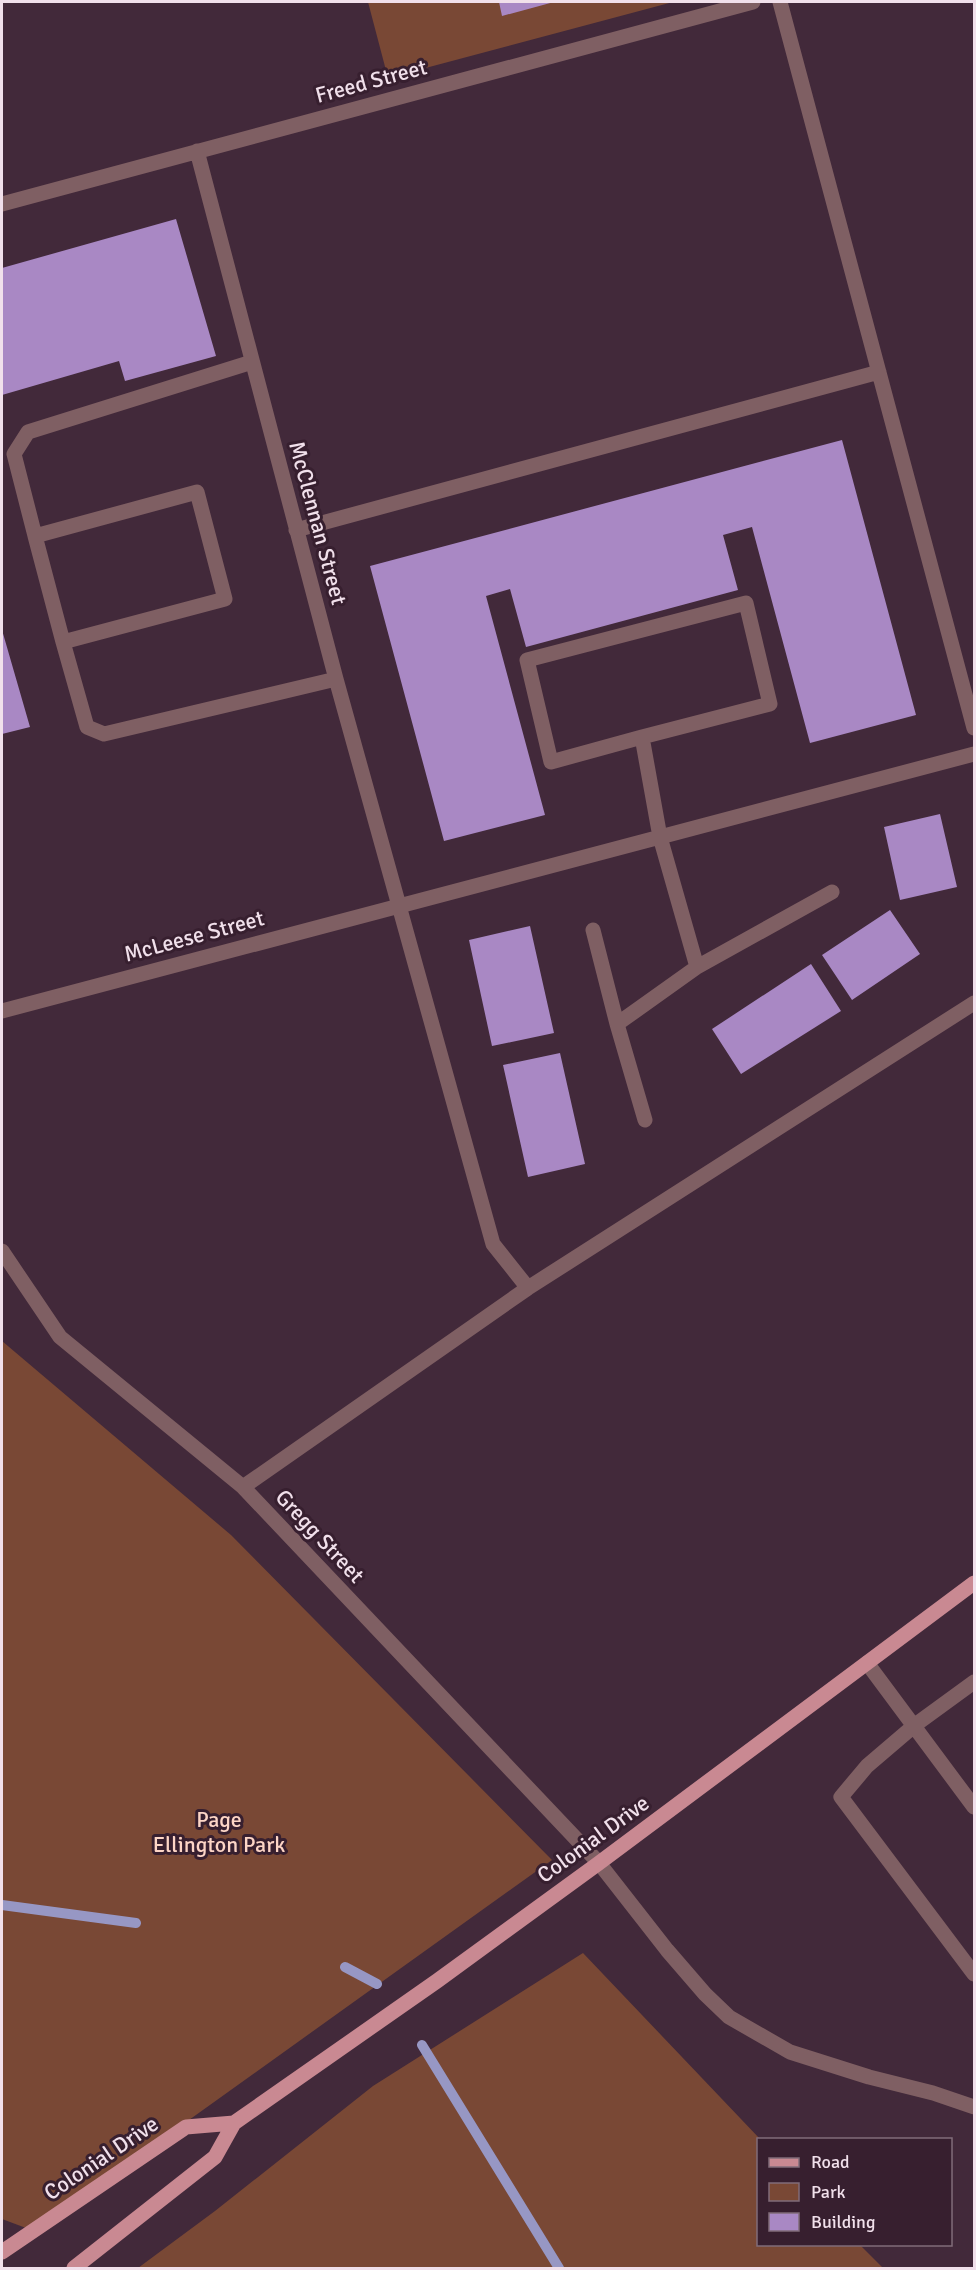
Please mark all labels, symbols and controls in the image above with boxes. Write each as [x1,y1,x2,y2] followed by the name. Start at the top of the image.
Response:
[312,53,430,109] street label: Freed Street
[283,438,353,608] street label: McClennan Street
[121,904,267,968] street label: McLeese Street
[270,1484,370,1589] street label: Gregg Street
[532,1789,654,1889] street label: Colonial Drive
[153,1806,285,1858] park label: Page Ellington Park
[39,2110,163,2206] street label: Colonial Drive
[757,2138,952,2246] legend
[811,2151,850,2173] text: Road
[811,2181,846,2203] text: Park
[811,2211,875,2233] text: Building

